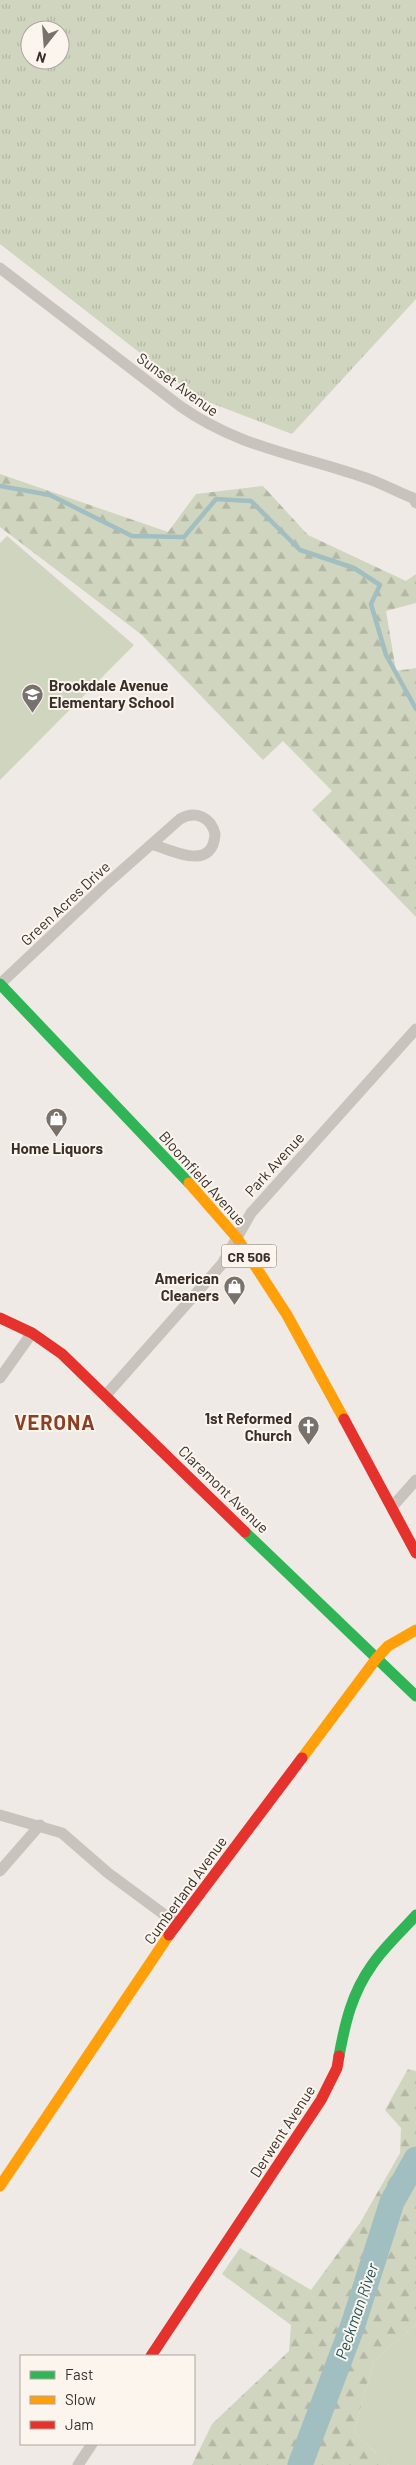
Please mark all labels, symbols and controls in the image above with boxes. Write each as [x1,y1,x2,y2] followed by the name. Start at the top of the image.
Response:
[20,20,70,70] north arrow
[34,48,48,67] text: N
[134,348,222,420] street label: Sunset Avenue
[49,676,174,711] place label: Brookdale Avenue Elementary School
[21,682,45,713] school or university icon: Brookdale Avenue Elementary School
[17,857,113,949] street label: Green Acres Drive
[45,1107,69,1138] shop icon: Home Liquors
[156,1127,250,1229] street label: Bloomfield Avenue
[240,1128,308,1200] street label: Park Avenue
[11,1139,103,1157] place label: Home Liquors
[222,1244,276,1268] road number: CR 506
[155,1269,219,1304] place label: American Cleaners
[223,1275,247,1306] shop icon: American Cleaners
[205,1409,292,1444] place label: 1st Reformed Church
[14,1410,96,1434] district label: VERONA
[296,1415,320,1446] church icon: 1st Reformed Church
[175,1441,273,1537] street label: Claremont Avenue
[140,1833,230,1947] street label: Cumberland Avenue
[246,2082,318,2180] street label: Derwent Avenue
[331,2259,382,2362] water label: Peckman River
[20,2355,195,2445] legend
[65,2365,93,2383] text: Fast
[65,2390,96,2408] text: Slow
[65,2415,94,2433] text: Jam

